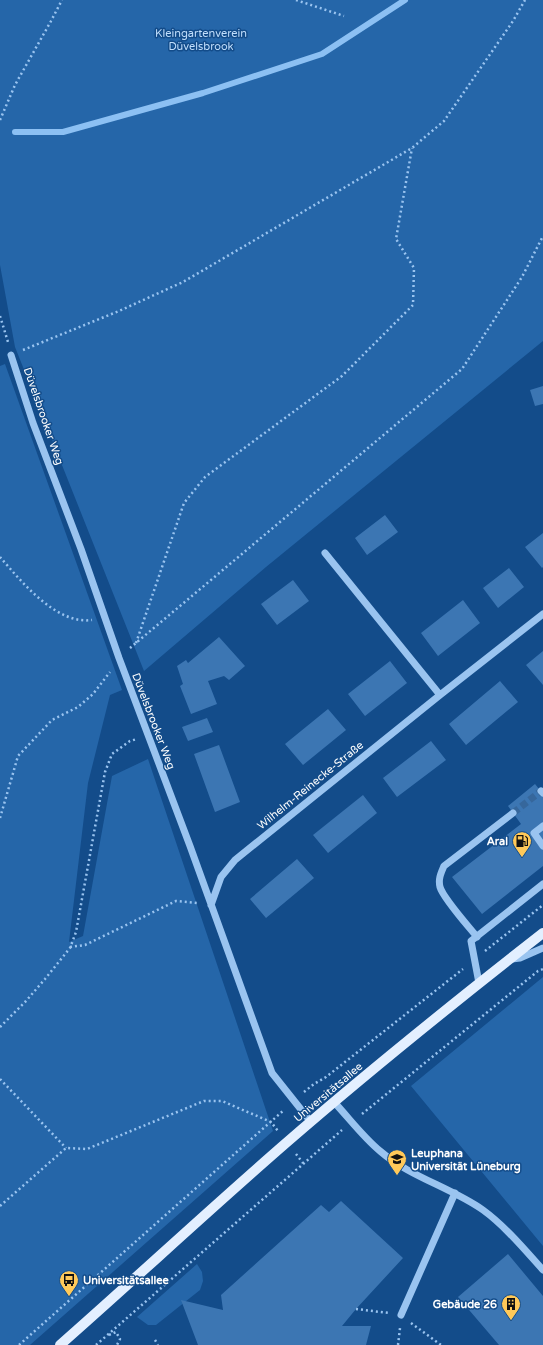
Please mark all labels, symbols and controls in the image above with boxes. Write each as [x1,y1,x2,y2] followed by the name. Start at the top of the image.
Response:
[155,27,247,53] park label: Kleingartenverein Düvelsbrook
[21,366,66,467] street label: Düvelsbrooker Weg
[129,671,178,771] street label: Düvelsbrooker Weg
[255,739,366,832] street label: Wilhelm-Reinecke-Straße
[511,830,533,858] fuel station icon: Aral
[487,835,508,848] place label: Aral
[291,1060,365,1125] street label: Universitätsallee
[411,1147,521,1174] place label: Leuphana Universität Lüneburg
[386,1148,408,1176] school or university icon: Leuphana Universität Lüneburg
[58,1269,80,1297] bus stop icon: Universitätsallee
[83,1274,169,1287] place label: Universitätsallee
[500,1293,522,1321] building icon: Gebäude 26
[433,1298,497,1311] place label: Gebäude 26

